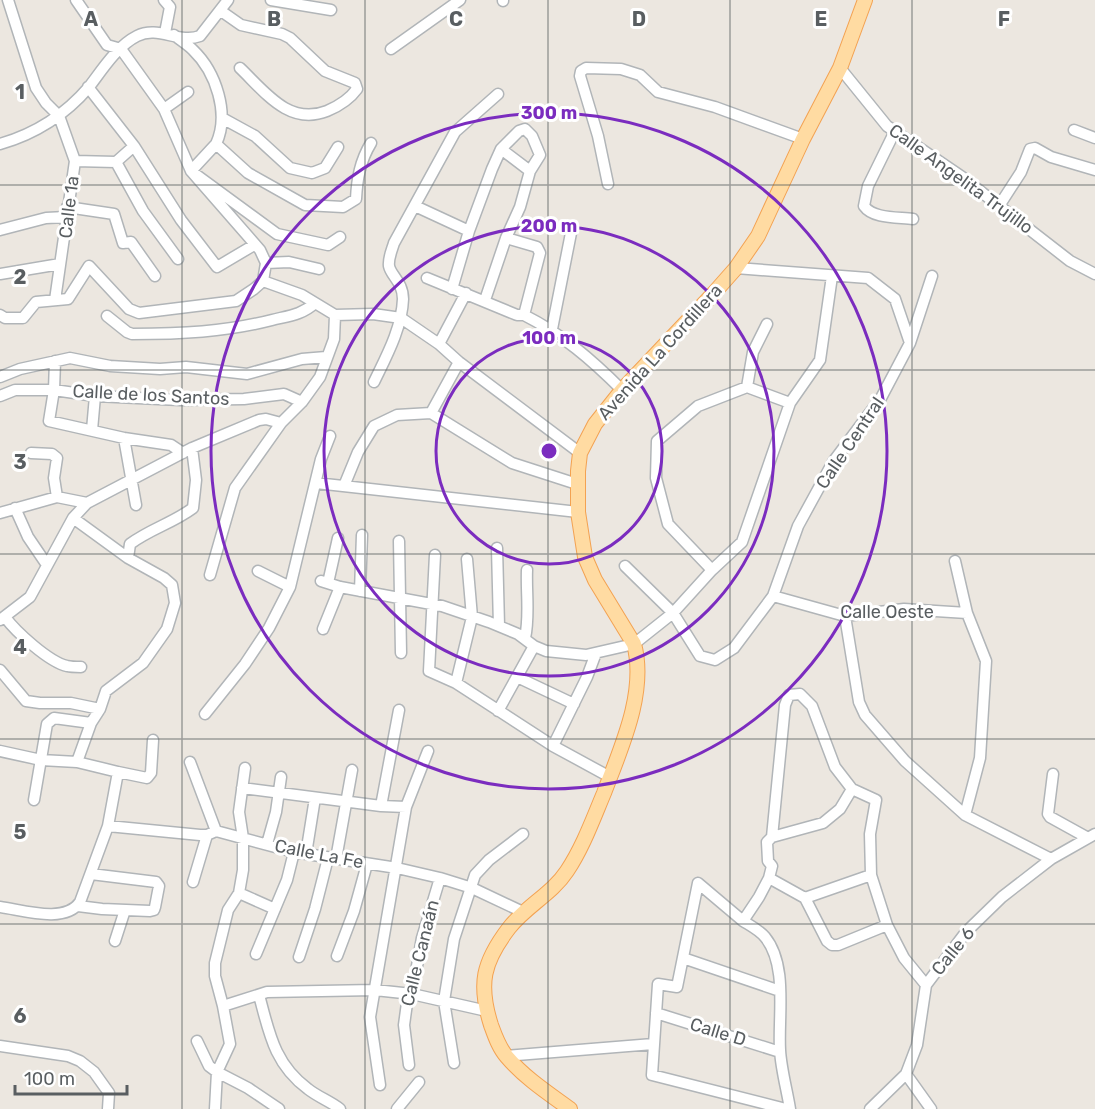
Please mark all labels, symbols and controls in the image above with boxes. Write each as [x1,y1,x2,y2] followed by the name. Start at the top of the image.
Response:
[84,7,99,31] text: A
[267,7,281,31] text: B
[449,7,463,31] text: C
[632,7,646,31] text: D
[815,7,827,31] text: E
[998,7,1010,31] text: F
[15,80,25,104] text: 1
[521,102,577,124] text: 300 m
[885,119,1037,239] street label: Calle Angelita Trujillo
[54,174,84,240] street label: Calle 1a
[521,215,577,237] text: 200 m
[14,265,27,289] text: 2
[593,279,727,425] street label: Avenida La Cordillera
[522,327,576,349] text: 100 m
[72,380,230,410] street label: Calle de los Santos
[811,393,889,493] street label: Calle Central
[539,441,559,461] centre of rings
[13,450,27,474] text: 3
[840,601,934,623] street label: Calle Oeste
[13,635,27,659] text: 4
[14,820,27,844] text: 5
[273,835,365,873] street label: Calle La Fe
[396,898,444,1008] street label: Calle Canaán
[927,922,979,980] street label: Calle 6
[13,1004,27,1028] text: 6
[687,1013,749,1051] street label: Calle D
[15,1058,128,1096] scale bar
[24,1068,75,1090] text: 100 m

